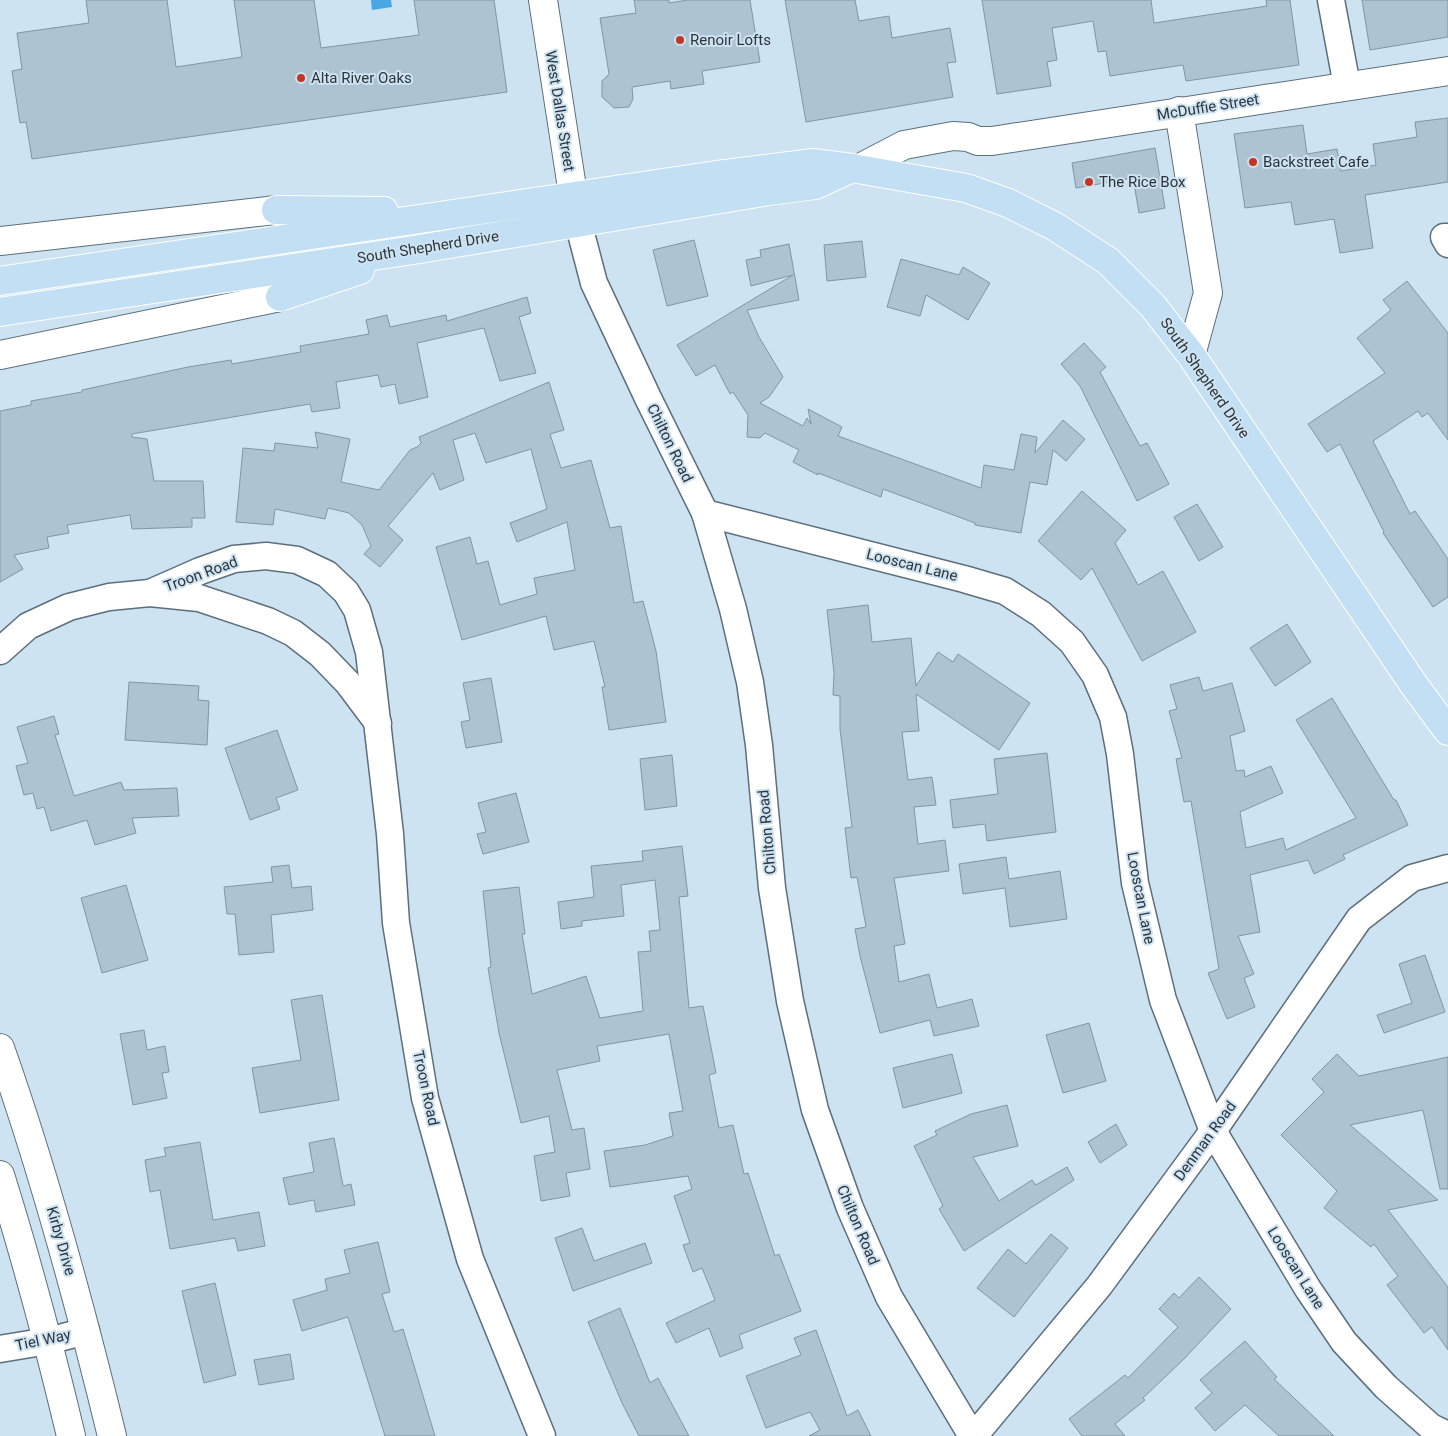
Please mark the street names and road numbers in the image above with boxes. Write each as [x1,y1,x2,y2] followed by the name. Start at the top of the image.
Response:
[542,49,578,173] street label: West Dallas Street
[1156,90,1260,124] street label: McDuffie Street
[356,227,500,267] street label: South Shepherd Drive
[1157,314,1253,442] street label: South Shepherd Drive
[643,401,697,485] street label: Chilton Road
[864,545,960,585] street label: Looscan Lane
[162,552,240,596] street label: Troon Road
[754,789,780,875] street label: Chilton Road
[1123,850,1159,946] street label: Looscan Lane
[409,1049,443,1127] street label: Troon Road
[1170,1098,1240,1184] street label: Denman Road
[833,1182,883,1268] street label: Chilton Road
[43,1204,79,1278] street label: Kirby Drive
[1264,1224,1328,1312] street label: Looscan Lane
[14,1325,72,1355] street label: Tiel Way

